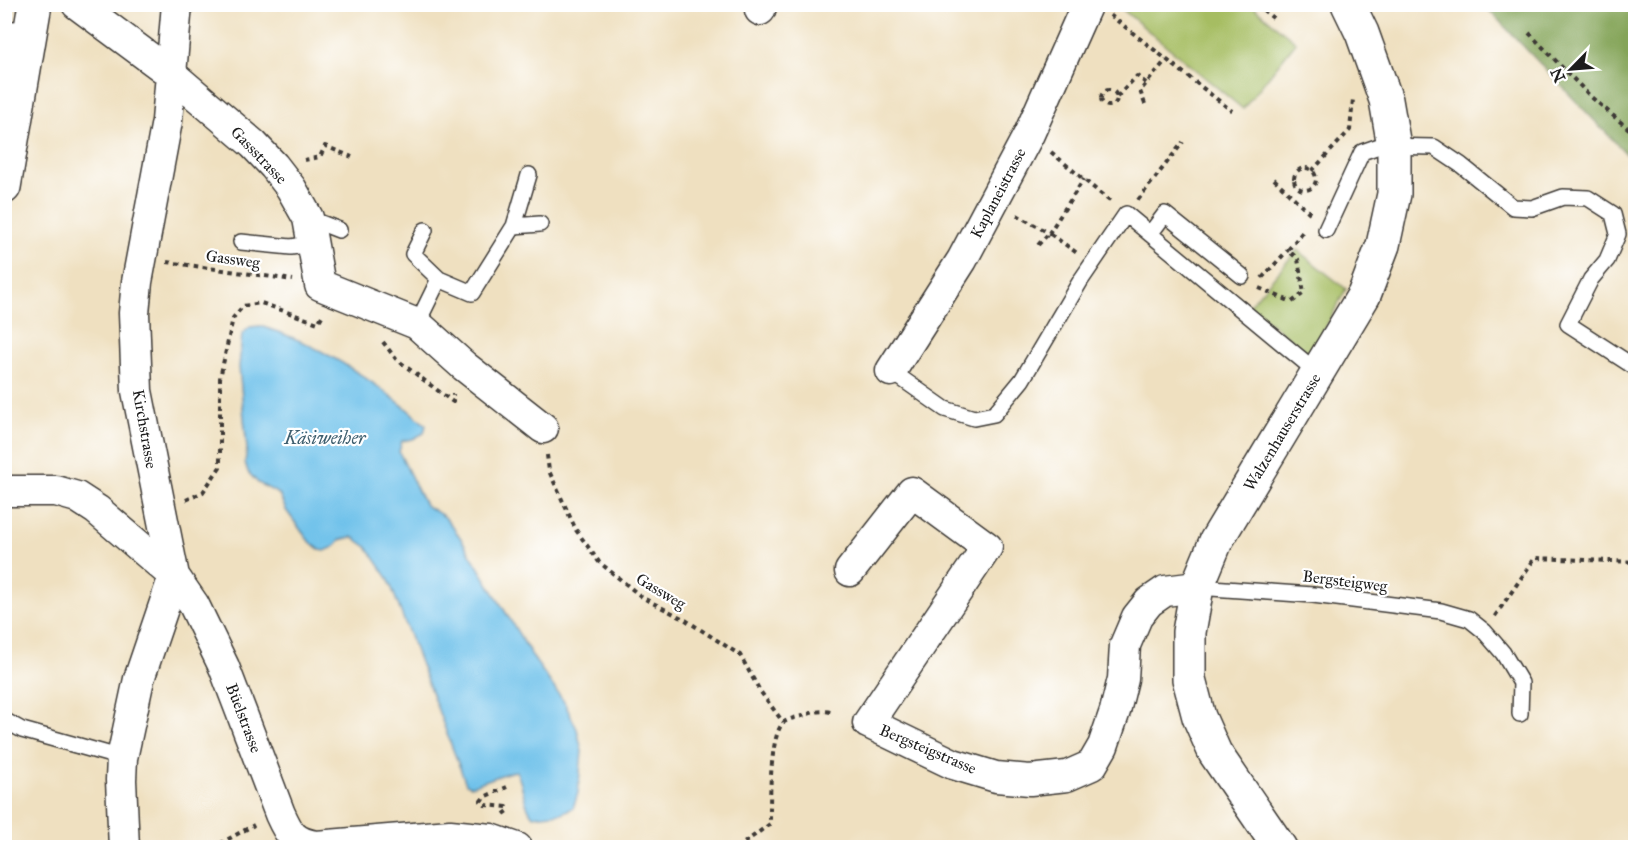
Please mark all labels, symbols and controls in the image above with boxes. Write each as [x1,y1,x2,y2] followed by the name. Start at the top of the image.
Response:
[1541,39,1601,99] north arrow
[1546,65,1569,85] text: N
[227,122,291,188] street label: Gassstrasse
[966,144,1030,241] street label: Kaplaneistrasse
[205,246,262,273] street label: Gassweg
[1239,370,1325,494] street label: Walzenhauserstrasse
[129,388,161,470] street label: Kirchstrasse
[283,427,367,449] water label: Käsiweiher
[1301,566,1389,597] street label: Bergsteigweg
[632,569,690,614] street label: Gassweg
[222,681,266,756] street label: Büelstrasse
[876,720,980,779] street label: Bergsteigstrasse

